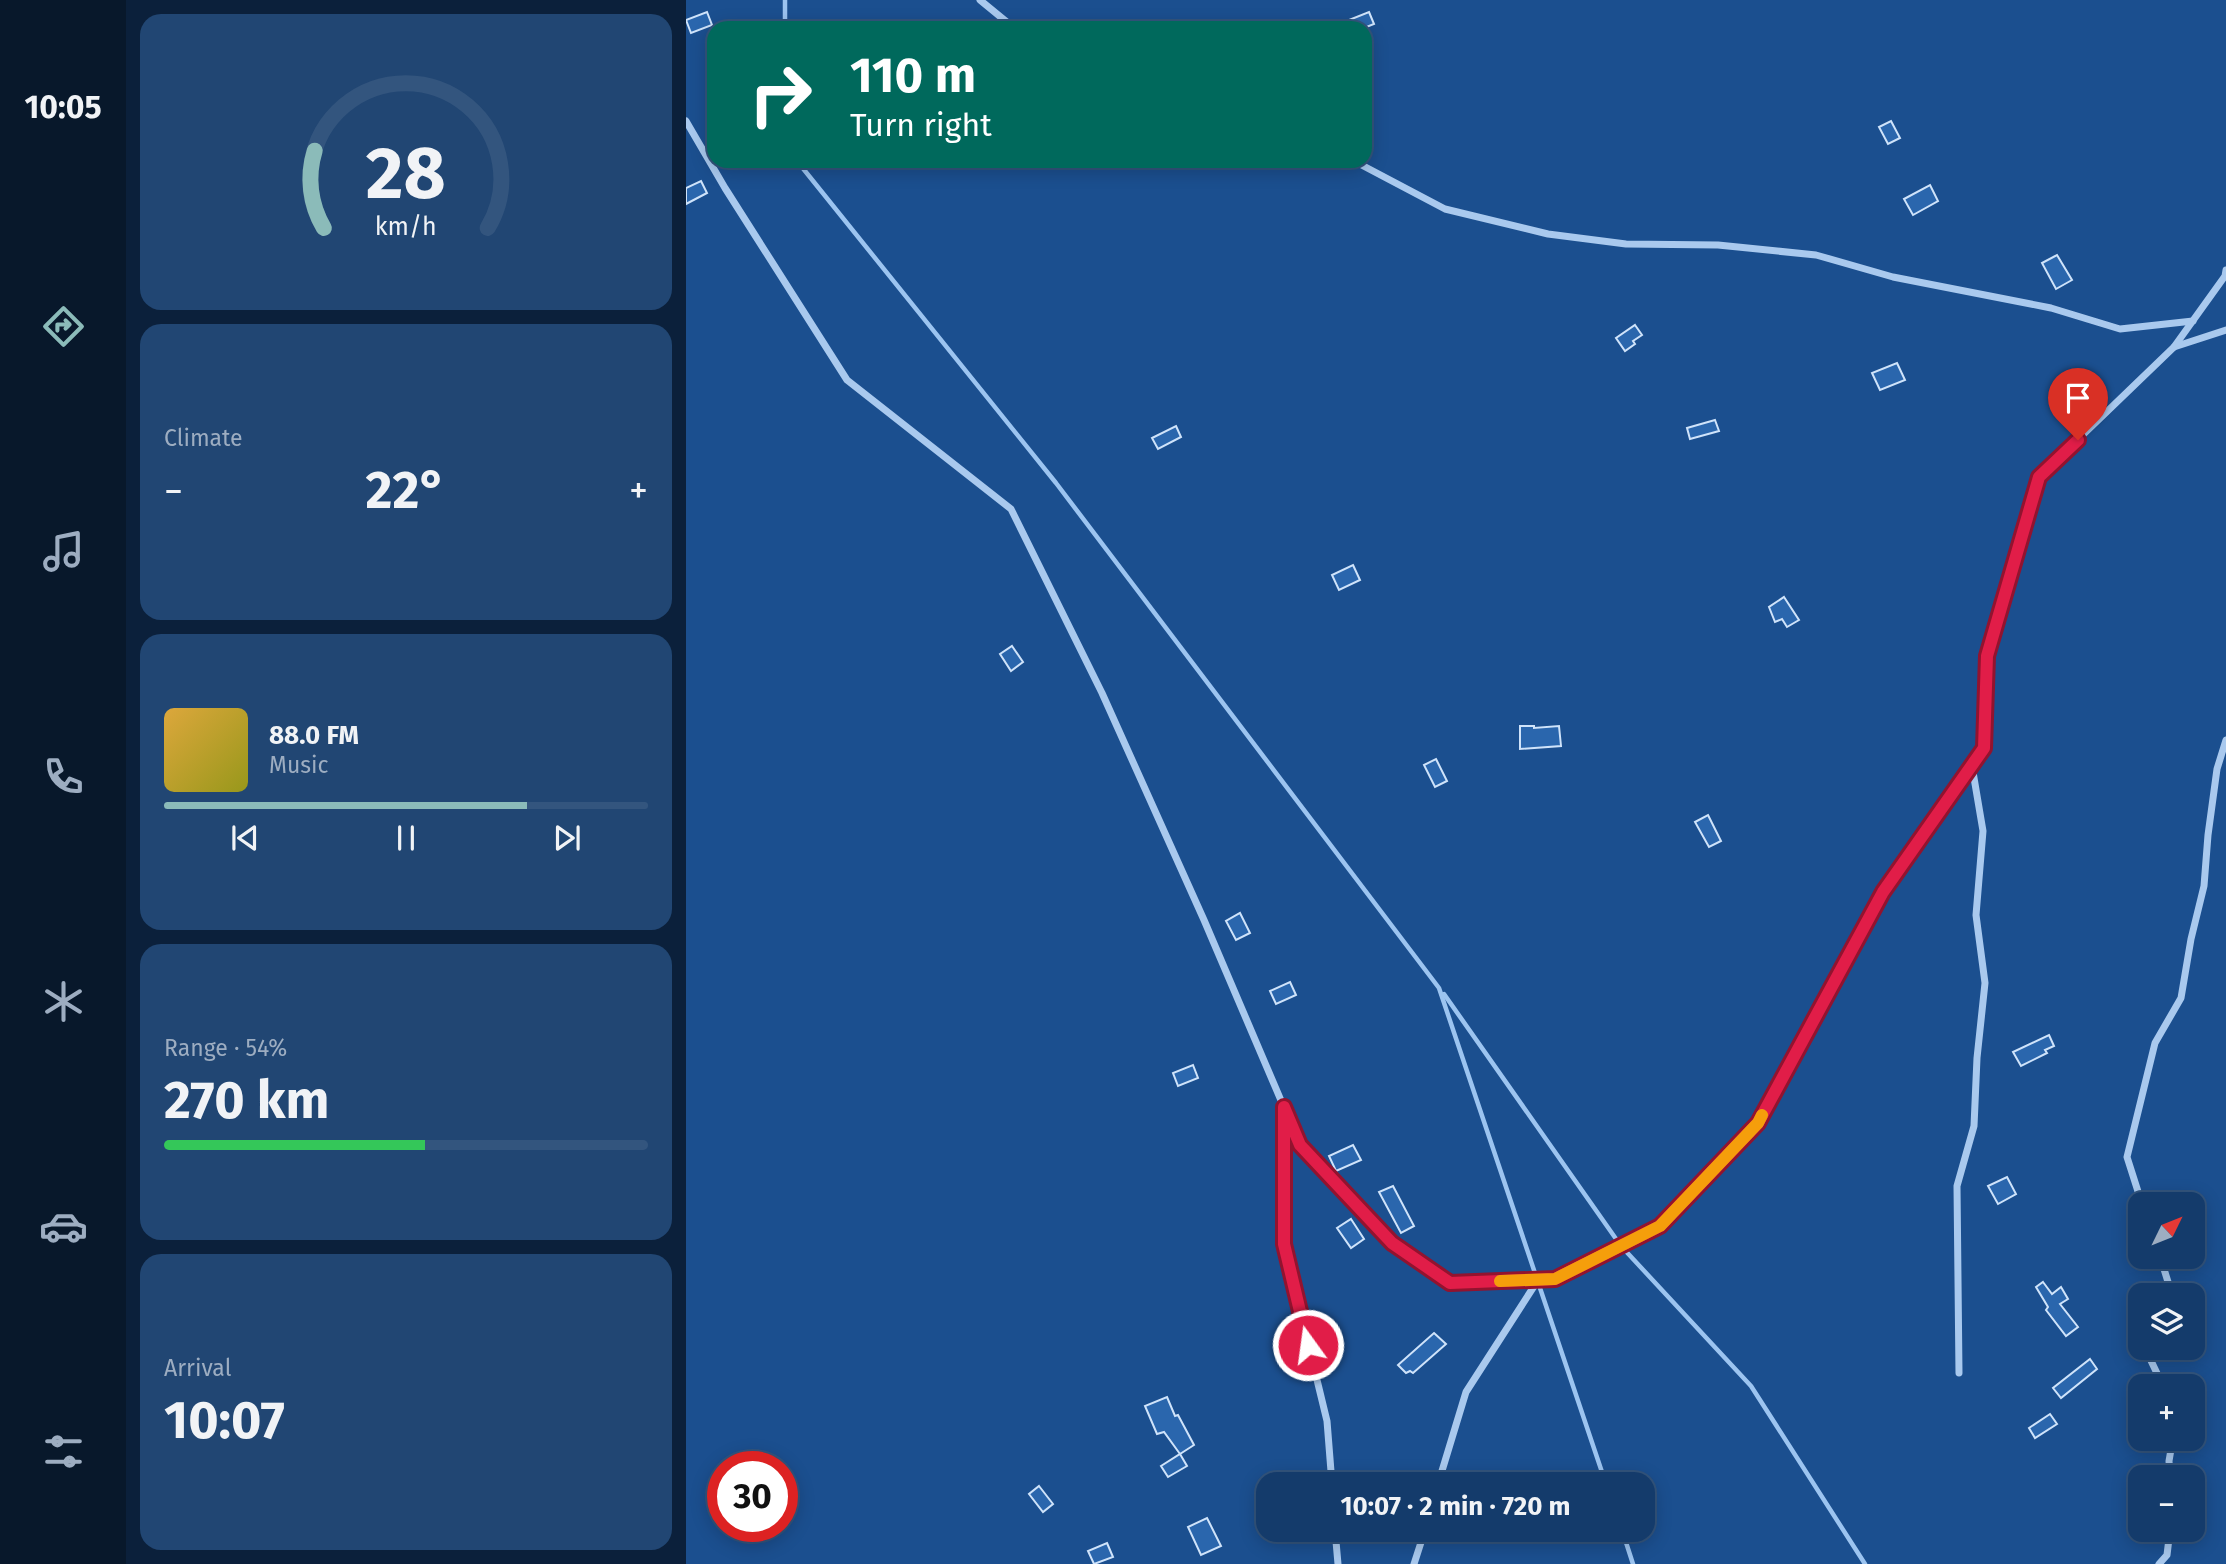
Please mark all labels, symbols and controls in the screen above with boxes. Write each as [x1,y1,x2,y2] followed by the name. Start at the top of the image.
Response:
[850,46,976,105] text: 110 m
[735,49,826,140] icon: right
[24,88,102,126] text: 10:05
[850,106,992,144] text: Turn right
[366,130,446,217] text: 28
[375,212,437,242] text: km/h
[39,302,88,351] icon: directions
[2048,368,2108,440] pin
[2059,379,2097,417] icon: arrive
[164,424,243,452] text: Climate
[366,459,446,522] text: 22°
[164,468,183,514] text: −
[629,468,648,514] text: +
[39,527,88,576] icon: music
[269,720,359,751] text: 88.0 FM
[269,751,329,779] text: Music
[39,752,88,801] icon: phone
[226,819,264,857] icon: previous
[387,819,425,857] icon: pause
[548,819,586,857] icon: next
[39,977,88,1026] icon: climate
[164,1034,287,1062] text: Range · 54%
[164,1069,330,1132] text: 270 km
[2128,1192,2205,1269] north arrow
[2128,1192,2205,1542] map controls
[39,1202,88,1251] icon: car
[2128,1283,2205,1360] button: layers
[1271,1308,1345,1382] position arrow
[164,1354,231,1382] text: Arrival
[2128,1374,2205,1451] button: +
[164,1389,285,1452] text: 10:07
[39,1427,88,1476] icon: filters
[707,1451,798,1542] speed limit sign: 30
[2128,1465,2205,1542] button: −
[1340,1491,1571,1522] text: 10:07 · 2 min · 720 m

